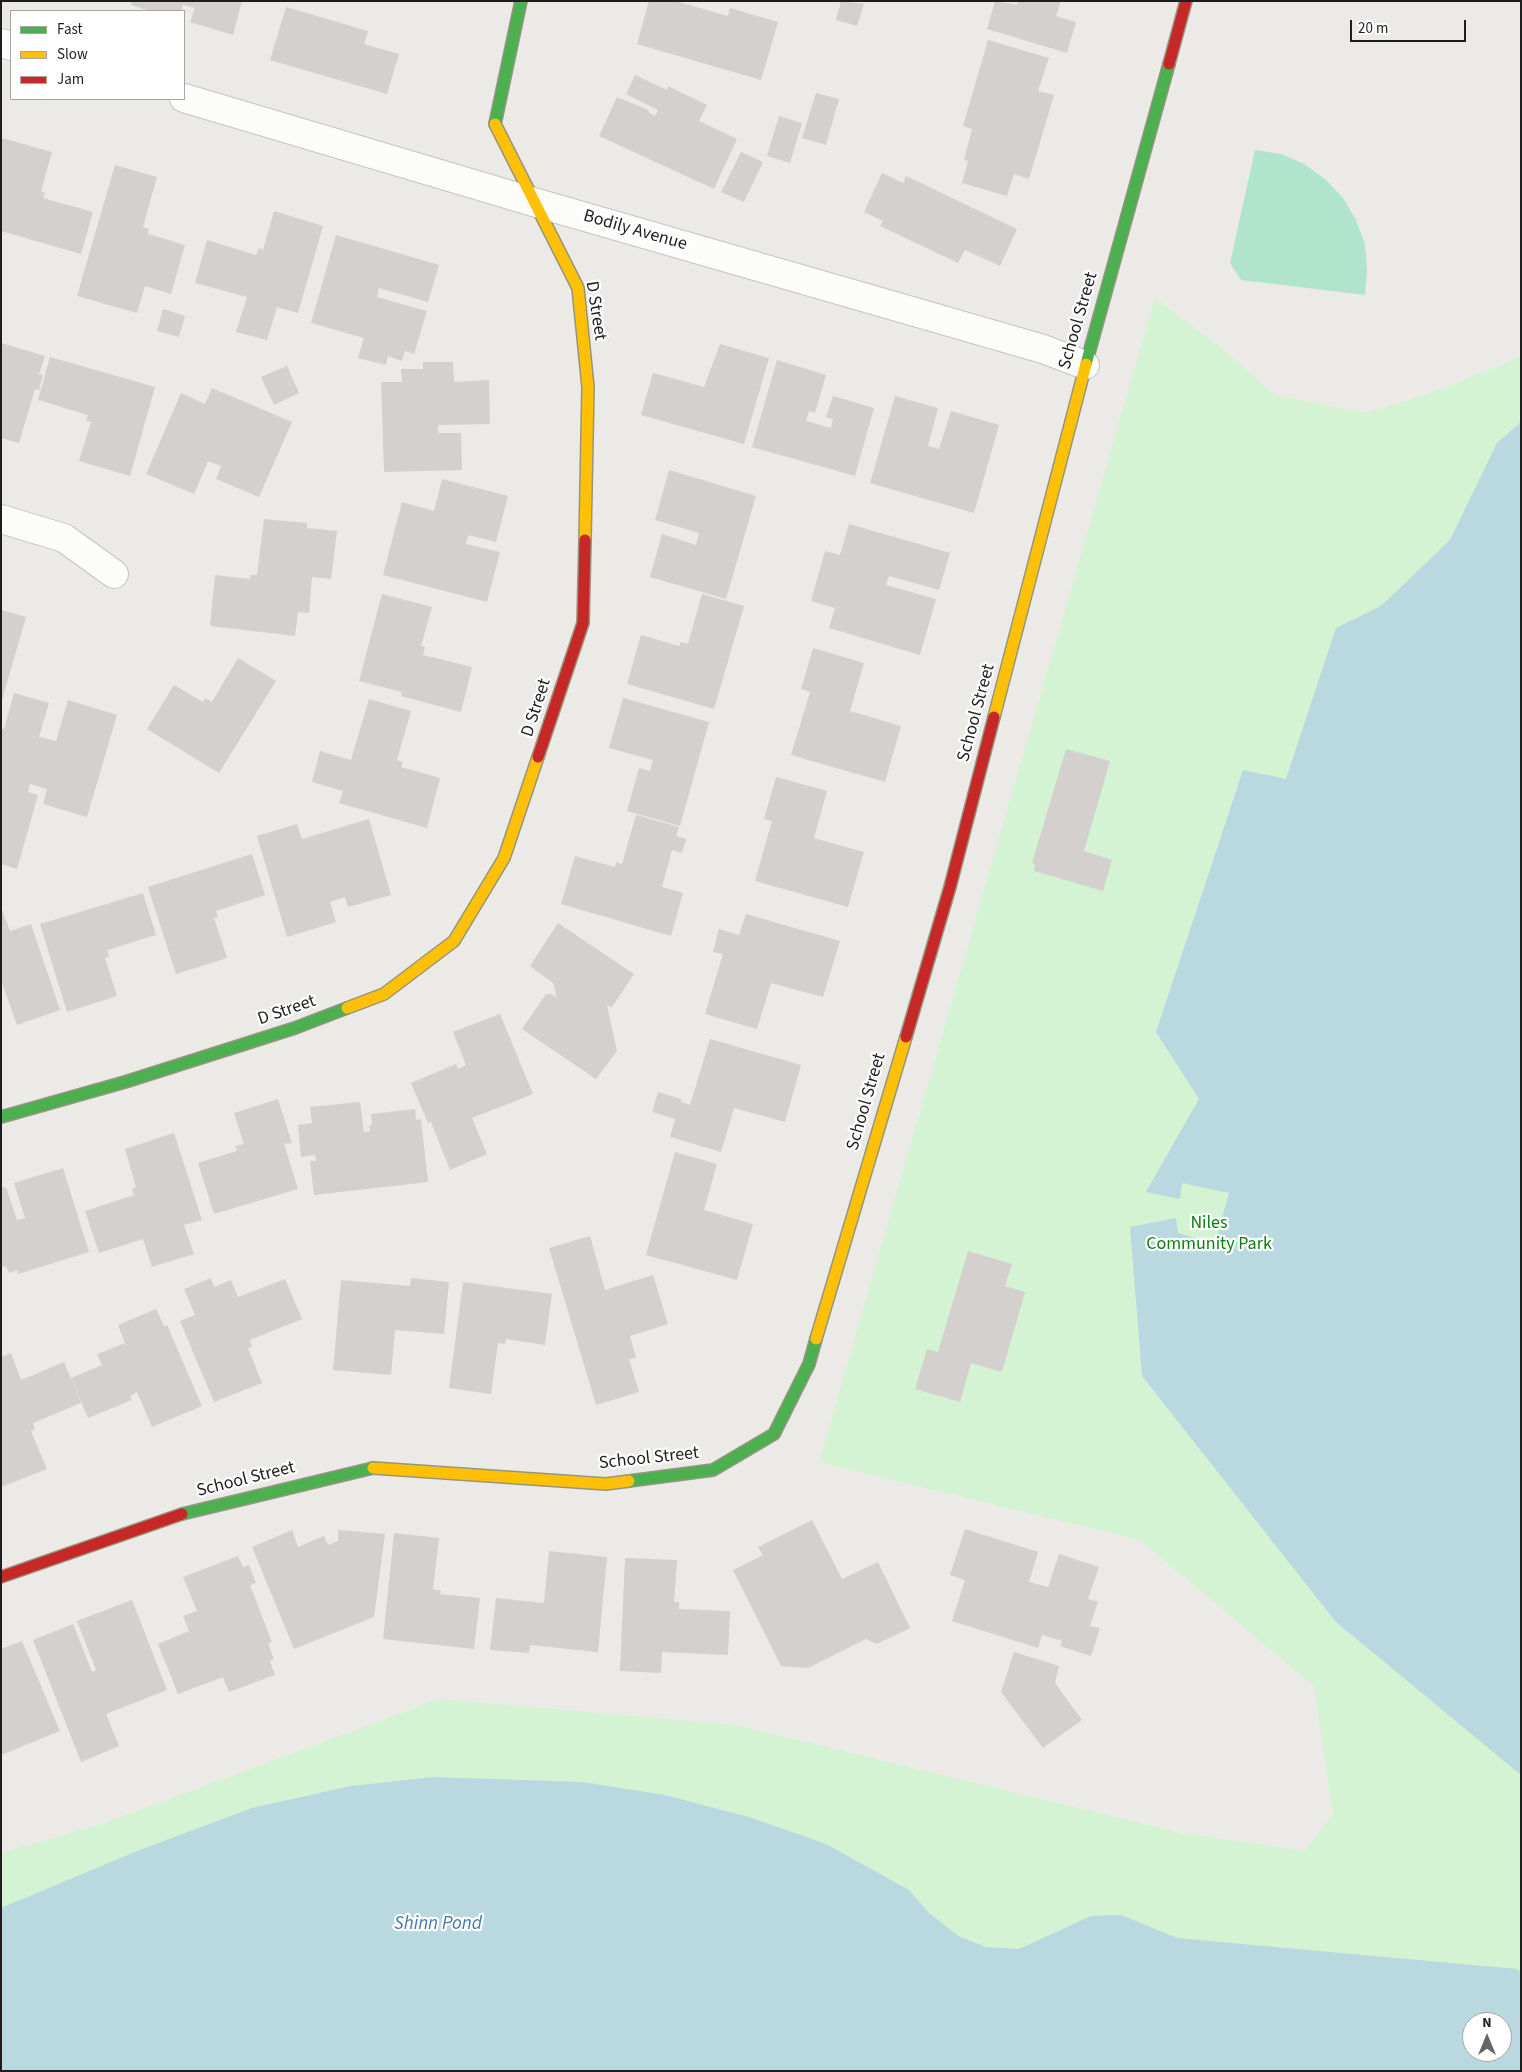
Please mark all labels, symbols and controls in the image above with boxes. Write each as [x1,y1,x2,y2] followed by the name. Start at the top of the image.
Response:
[10,10,185,100] legend
[1352,10,1468,42] scale bar
[1358,18,1388,39] text: 20 m
[57,19,83,40] text: Fast
[57,44,88,65] text: Slow
[57,69,84,90] text: Jam
[581,206,689,256] street label: Bodily Avenue
[1055,270,1103,372] street label: School Street
[580,280,610,342] street label: D Street
[954,662,1000,764] street label: School Street
[517,676,557,740] street label: D Street
[255,991,319,1031] street label: D Street
[843,1051,891,1153] street label: School Street
[1146,1213,1272,1256] park label: Niles Community Park
[598,1443,700,1475] street label: School Street
[195,1457,297,1503] street label: School Street
[394,1914,482,1936] water label: Shinn Pond
[1462,2012,1512,2062] north arrow
[1482,2013,1492,2033] text: N

